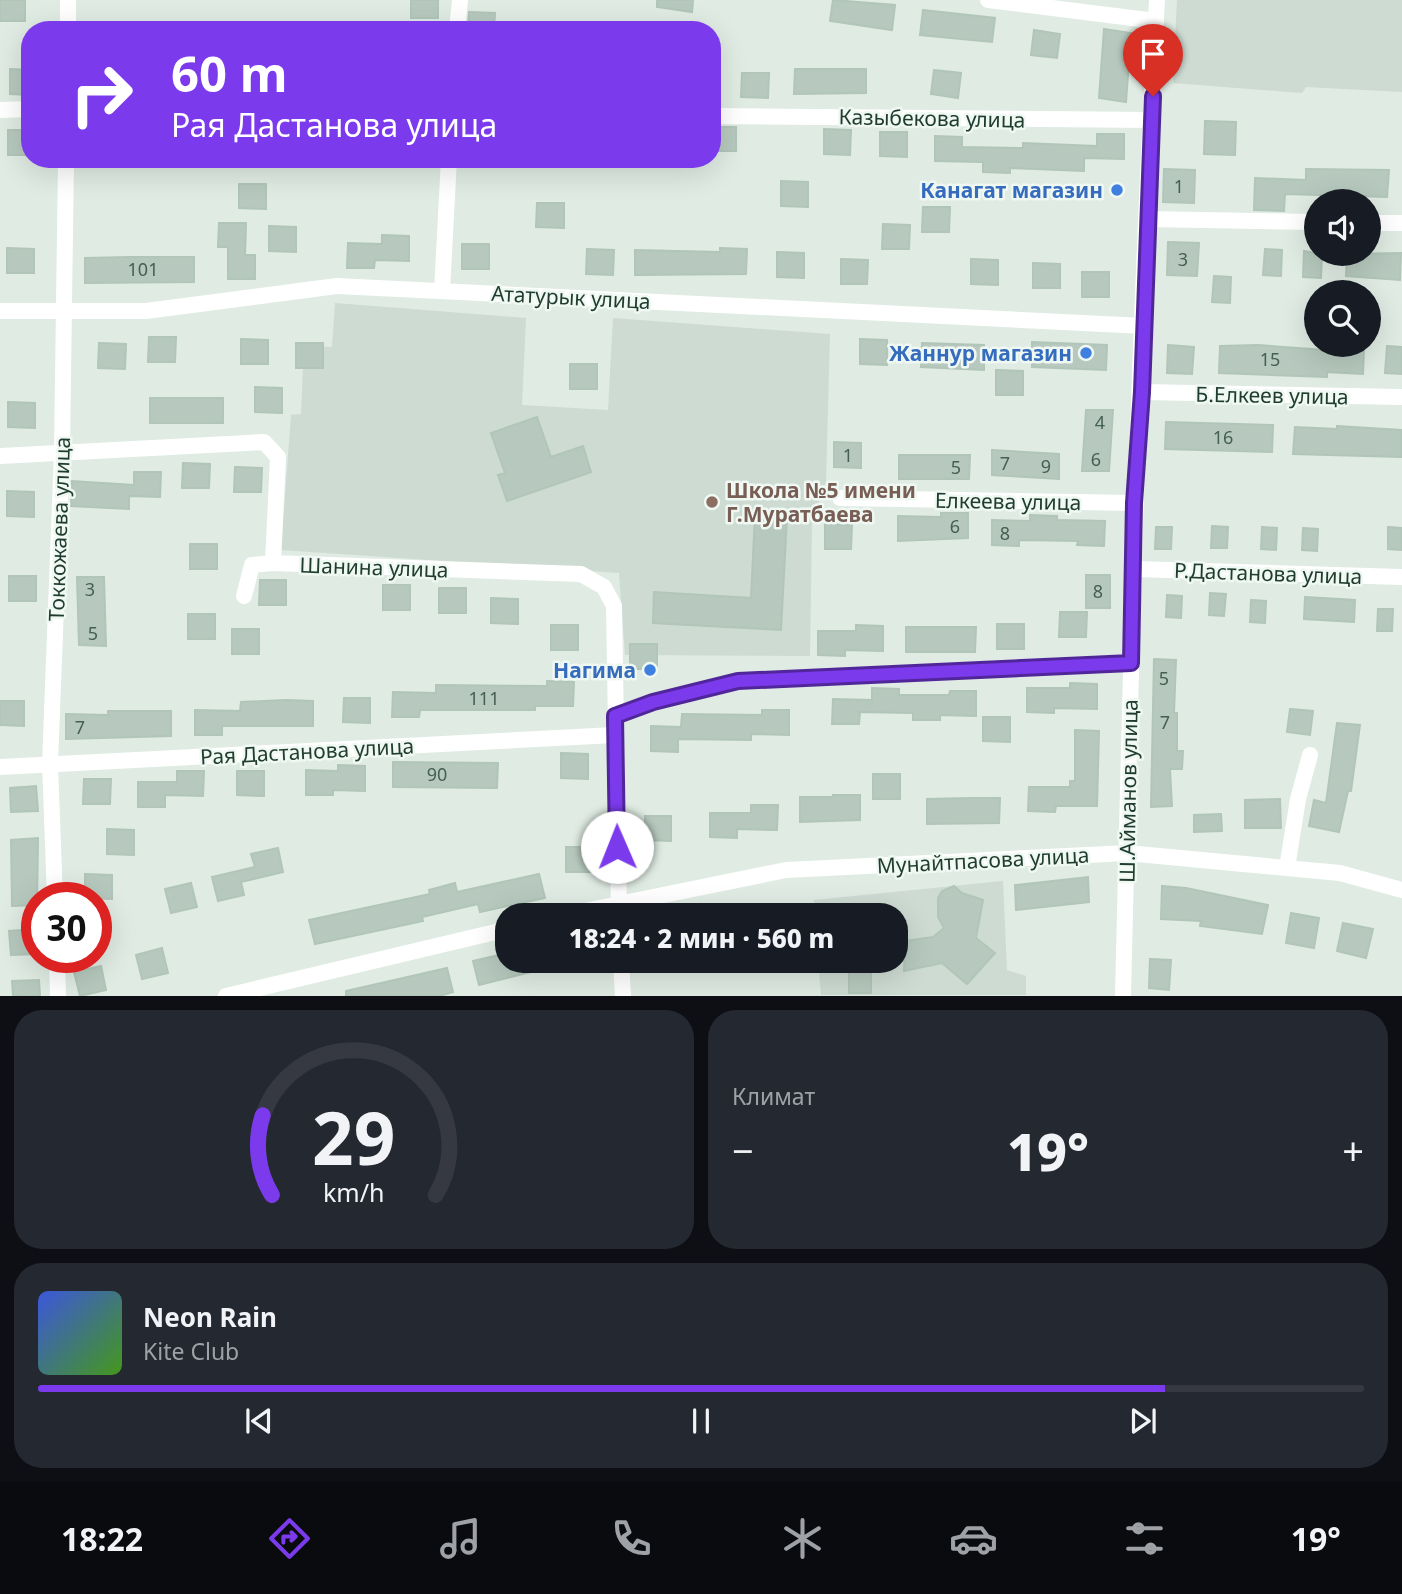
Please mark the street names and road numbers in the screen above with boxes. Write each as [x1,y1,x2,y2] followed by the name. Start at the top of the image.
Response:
[838,102,1026,134] street label: Казыбекова улица
[491,279,651,315] street label: Ататурык улица
[1195,380,1349,410] street label: Б.Елкеев улица
[42,436,76,622] street label: Токкожаева улица
[935,486,1081,516] street label: Елкеева улица
[299,550,449,584] street label: Шанина улица
[1173,556,1363,590] street label: Р.Дастанова улица
[1112,699,1144,883] street label: Ш.Айманов улица
[199,731,415,771] street label: Рая Дастанова улица
[876,840,1090,880] street label: Мунайтпасова улица

